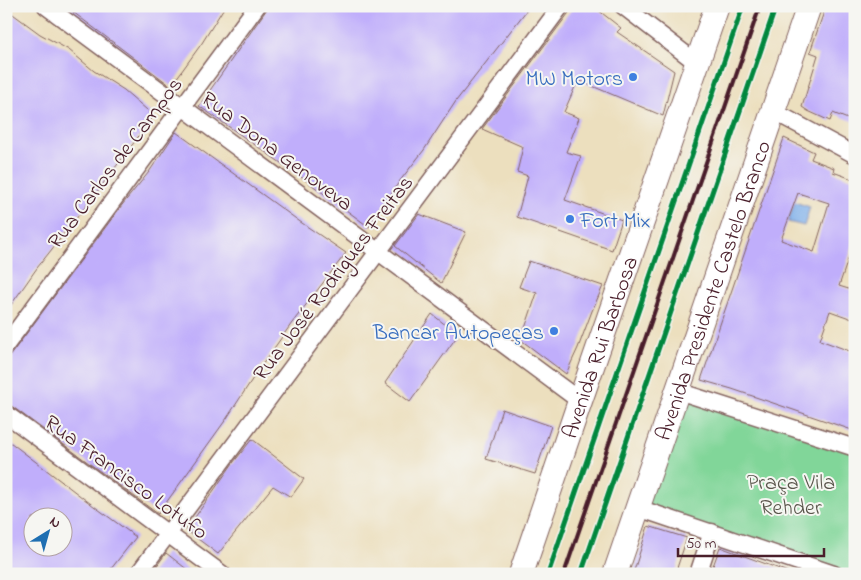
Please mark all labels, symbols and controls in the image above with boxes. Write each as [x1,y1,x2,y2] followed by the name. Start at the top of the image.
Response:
[525,64,623,96] place label: MW Motors
[41,71,192,257] street label: Rua Carlos de Campos
[627,71,639,83] marker: MW Motors
[193,84,359,220] street label: Rua Dona Genoveva
[649,137,781,445] street label: Avenida Presidente Castelo Branco
[246,169,423,389] street label: Rua José Rodrigues Freitas
[579,206,651,238] place label: Fort Mix
[564,213,576,225] marker: Fort Mix
[555,252,648,443] street label: Avenida Rui Barbosa
[372,318,544,350] place label: Bancar Autopeças
[548,325,560,337] marker: Bancar Autopeças
[37,408,214,549] street label: Rua Francisco Lotufo
[747,468,835,525] park label: Praça Vila Rehder
[22,508,72,558] north arrow
[45,512,65,534] text: N
[678,525,825,557] scale bar
[686,533,717,555] text: 50 m

